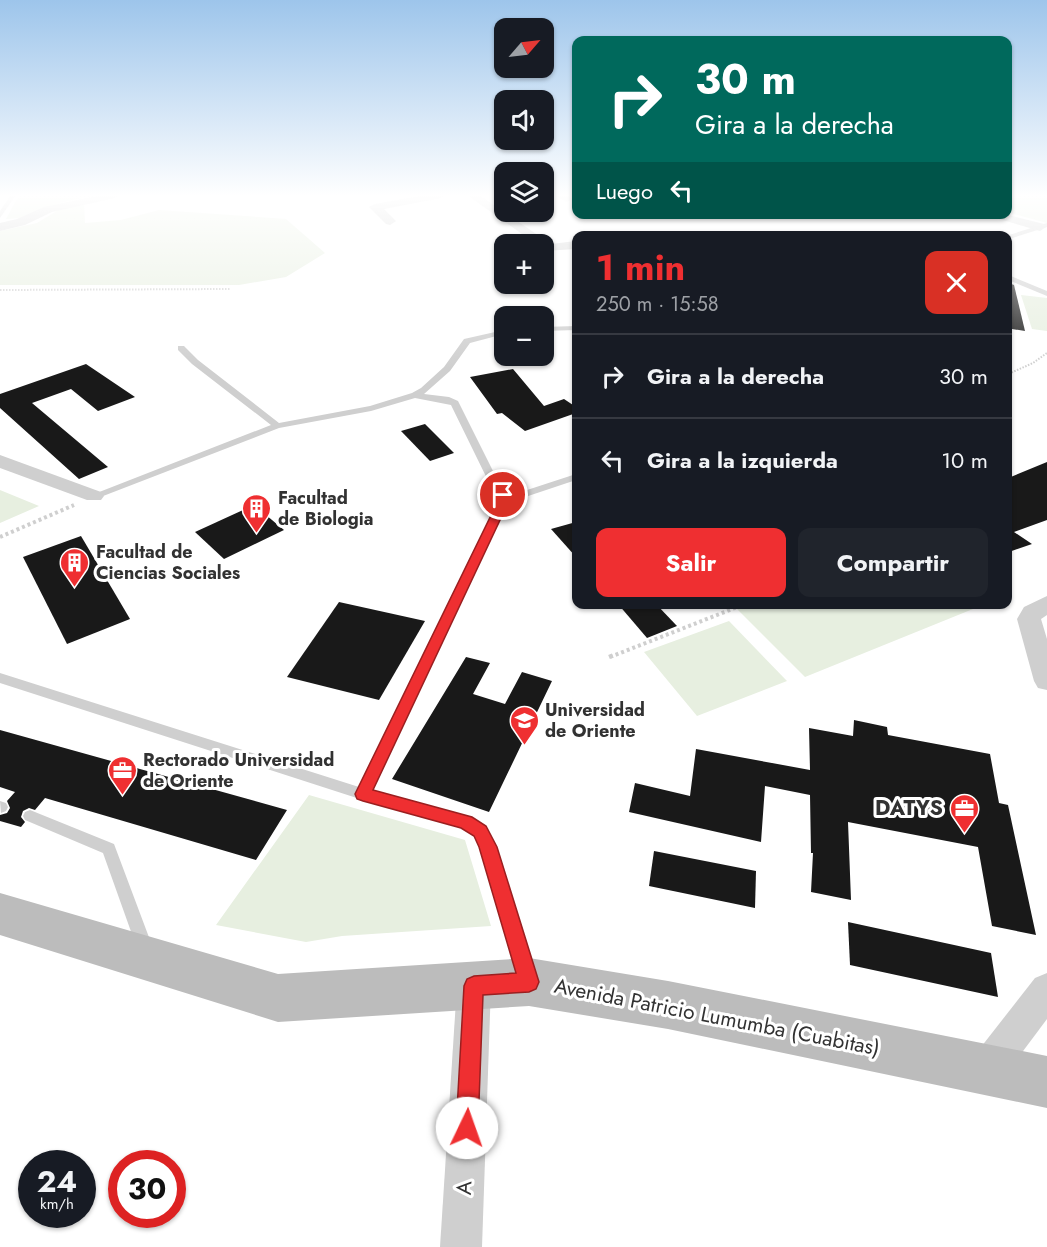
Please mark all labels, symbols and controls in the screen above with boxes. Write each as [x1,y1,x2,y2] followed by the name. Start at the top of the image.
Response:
[494,18,554,78] north arrow
[494,18,554,366] map controls
[695,49,796,110] text: 30 m
[596,60,674,138] icon: right
[494,90,554,150] button: sound
[695,105,894,144] text: Gira a la derecha
[494,162,554,222] button: layers
[665,174,698,207] icon: left
[596,175,653,207] text: Luego
[494,234,554,294] button: +
[596,241,685,293] text: 1 min
[925,251,988,314] button: close
[596,290,719,319] text: 250 m · 15:58
[494,306,554,366] button: −
[596,360,629,393] icon: right
[647,360,824,392] text: Gira a la derecha
[939,360,988,392] text: 30 m
[596,444,629,477] icon: left
[647,444,838,476] text: Gira a la izquierda
[941,444,988,476] text: 10 m
[477,469,528,520] pin
[486,478,519,511] icon: arrive
[278,485,374,532] place label: Facultad de Biologia
[241,492,273,534] building icon: Facultad de Biologia
[596,528,786,597] button: Salir
[798,528,988,597] button: Compartir
[96,539,240,586] place label: Facultad de Ciencias Sociales
[59,546,91,588] building icon: Facultad de Ciencias Sociales
[545,697,645,744] place label: Universidad de Oriente
[508,704,540,746] school or university icon: Universidad de Oriente
[143,747,334,794] place label: Rectorado Universidad de Oriente
[106,754,138,796] office icon: Rectorado Universidad de Oriente
[948,792,980,834] office icon: DATYS
[875,793,943,823] place label: DATYS
[552,971,882,1063] street label: Avenida Patricio Lumumba (Cuabitas)
[435,1096,499,1160] position arrow
[108,1150,186,1228] speed limit sign: 30
[37,1160,77,1203] text: 24
[449,1180,479,1196] street label: A
[40,1193,74,1215] text: km/h

